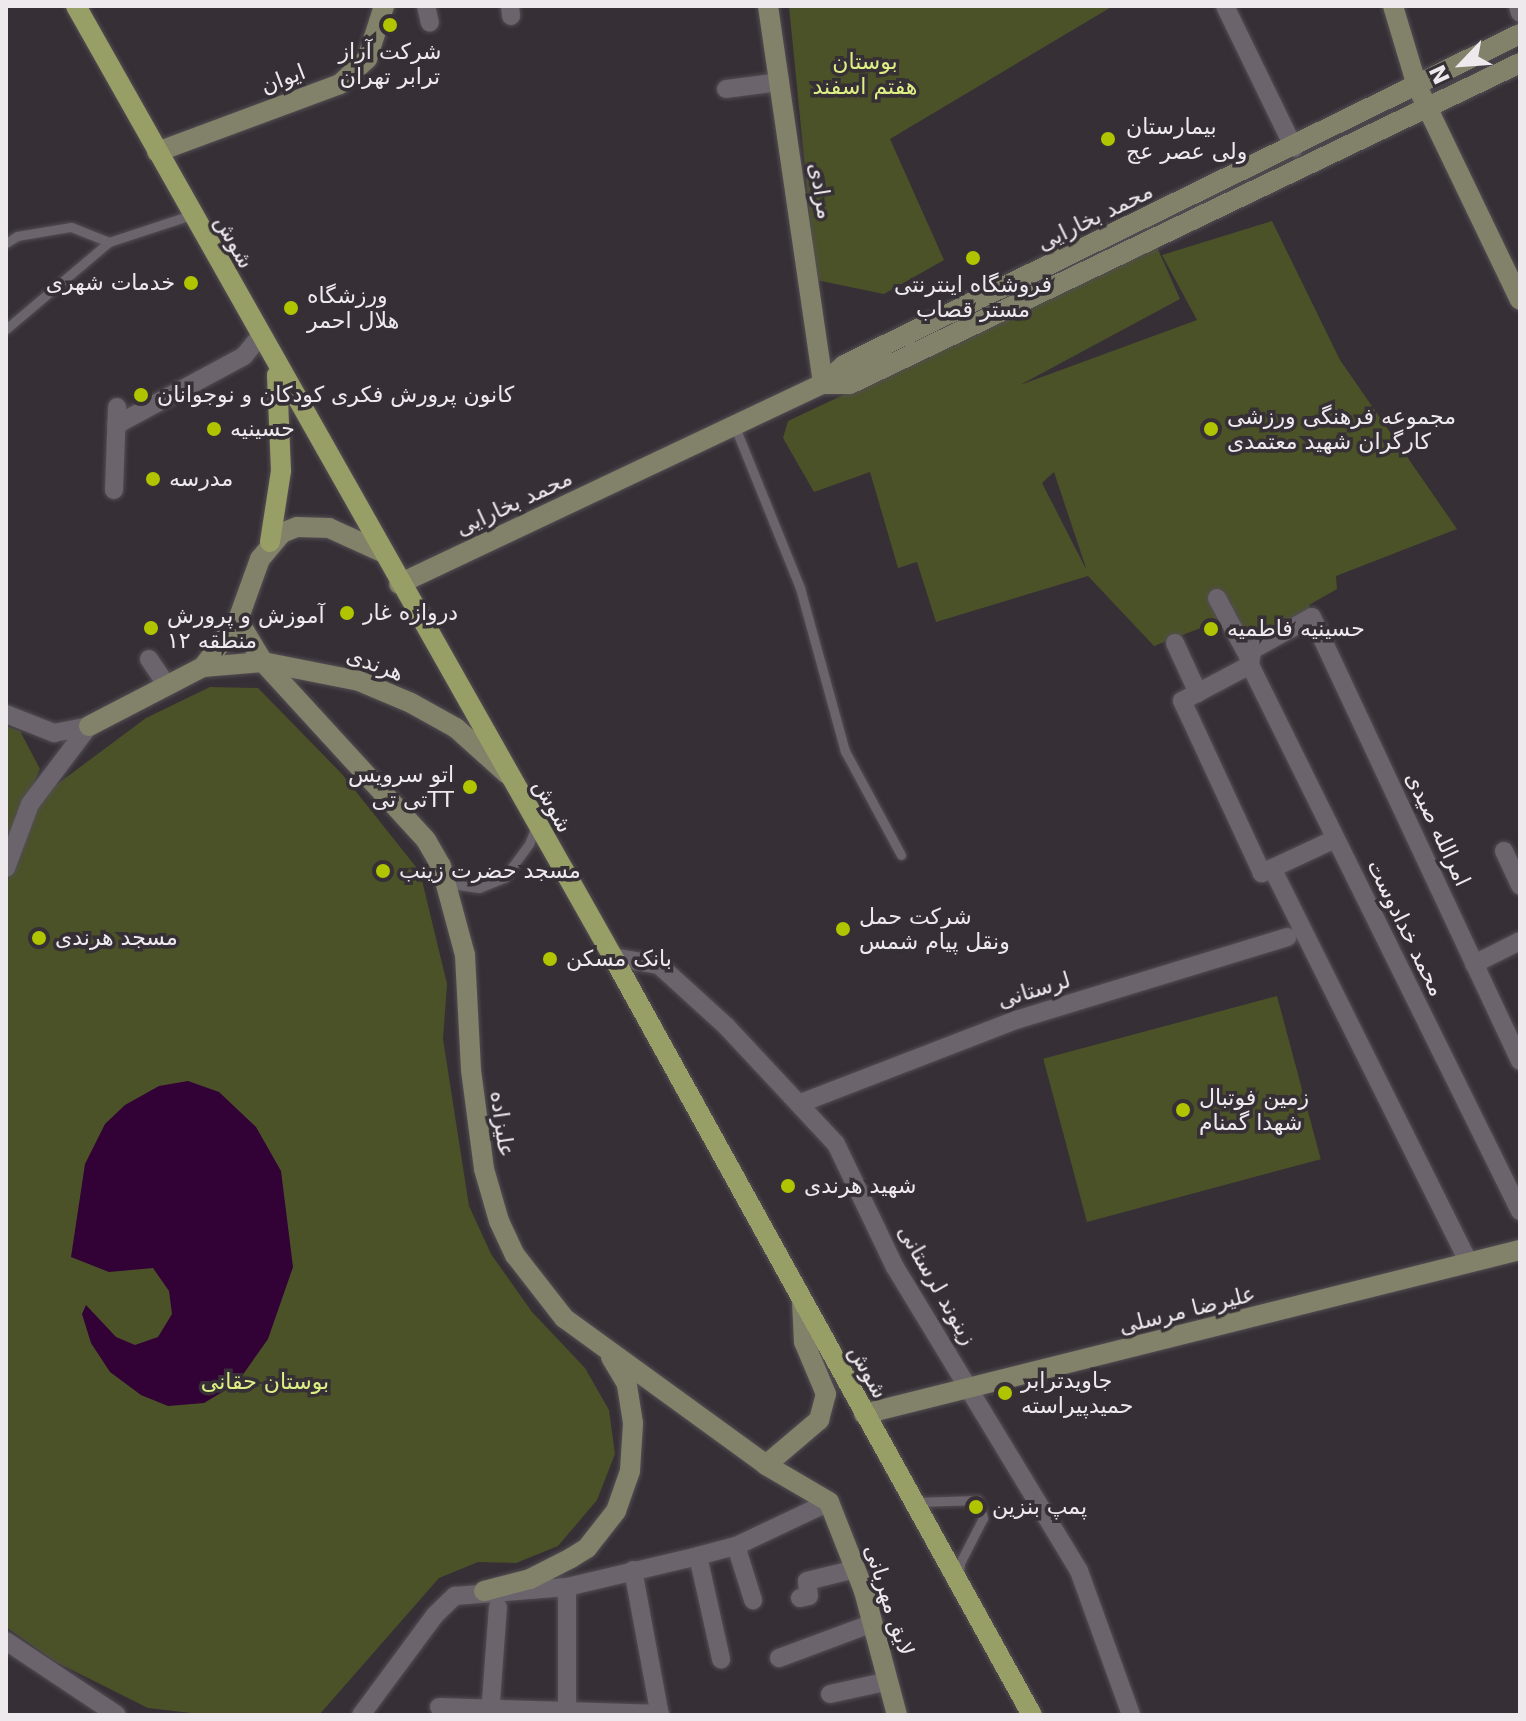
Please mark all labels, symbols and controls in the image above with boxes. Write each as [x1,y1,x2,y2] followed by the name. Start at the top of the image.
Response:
[381,16,399,34] marker: شرکت آراز ترابر تهران
[1422,24,1502,104] north arrow
[338,38,442,90] place label: شرکت آراز ترابر تهران
[813,48,917,100] park label: بوستان هفتم اسفند
[257,58,309,100] street label: ایوان
[1425,61,1455,88] text: N
[1126,113,1247,164] place label: بیمارستان ولی عصر عج
[1097,128,1119,150] marker: بیمارستان ولی عصر عج
[804,161,838,221] street label: مرادی
[1033,178,1157,256] street label: محمد بخارایی
[209,211,259,273] street label: شوش
[964,249,982,267] marker: فروشگاه اینترنتی مستر قصاب
[46,270,175,296] place label: خدمات شهری
[894,271,1052,322] place label: فروشگاه اینترنتی مستر قصاب
[182,274,200,292] marker: خدمات شهری
[307,282,399,334] place label: ورزشگاه هلال احمر
[282,299,300,317] marker: ورزشگاه هلال احمر
[157,382,514,408] place label: کانون پرورش فکری کودکان و نوجوانان
[132,386,150,404] marker: کانون پرورش فکری کودکان و نوجوانان
[1227,403,1456,454] place label: مجموعه فرهنگی ورزشی کارگران شهید معتمدی
[230,416,295,442] place label: حسینیه
[205,420,223,438] marker: حسینیه
[1202,420,1220,438] marker: مجموعه فرهنگی ورزشی کارگران شهید معتمدی
[452,465,576,541] street label: محمد بخارایی
[169,466,233,492] place label: مدرسه
[144,470,162,488] marker: مدرسه
[363,600,458,626] place label: دروازه غار
[167,602,325,654] place label: آموزش و پرورش منطقه ۱۲
[338,604,356,622] marker: دروازه غار
[1227,616,1365,642] place label: حسینیه فاطمیه
[142,619,160,637] marker: آموزش و پرورش منطقه ۱۲
[1202,620,1220,638] marker: حسینیه فاطمیه
[343,642,407,686] street label: هرندی
[348,761,454,812] place label: اتو سرویس تی تیTT
[1400,768,1476,890] street label: امرالله صیدی
[528,775,578,837] street label: شوش
[461,778,479,796] marker: اتو سرویس تی تیTT
[1361,855,1451,1001] street label: محمد خدادوست
[399,858,581,884] place label: مسجد حضرت زینب
[374,862,392,880] marker: مسجد حضرت زینب
[859,903,1010,954] place label: شرکت حمل ونقل پیام شمس
[834,920,852,938] marker: شرکت حمل ونقل پیام شمس
[55,925,178,951] place label: مسجد هرندی
[30,929,48,947] marker: مسجد هرندی
[566,946,672,972] place label: بانک مسکن
[541,950,559,968] marker: بانک مسکن
[994,966,1074,1014] street label: لرستانی
[1199,1084,1309,1136] place label: زمین فوتبال شهدا گمنام
[484,1089,520,1159] street label: علیزاده
[1174,1101,1192,1119] marker: زمین فوتبال شهدا گمنام
[804,1173,916,1199] place label: شهید هرندی
[779,1177,797,1195] marker: شهید هرندی
[892,1220,982,1350] street label: زینوند لرستانی
[1116,1280,1258,1340] street label: علیرضا مرسلی
[843,1341,893,1403] street label: شوش
[1021,1367,1133,1418] place label: جاویدترابر حمیدپیراسته
[201,1369,329,1395] park label: بوستان حقانی
[996,1384,1014,1402] marker: جاویدترابر حمیدپیراسته
[992,1494,1087,1520] place label: پمپ بنزین
[967,1498,985,1516] marker: پمپ بنزین
[859,1541,919,1659] street label: لایق مهربانی

